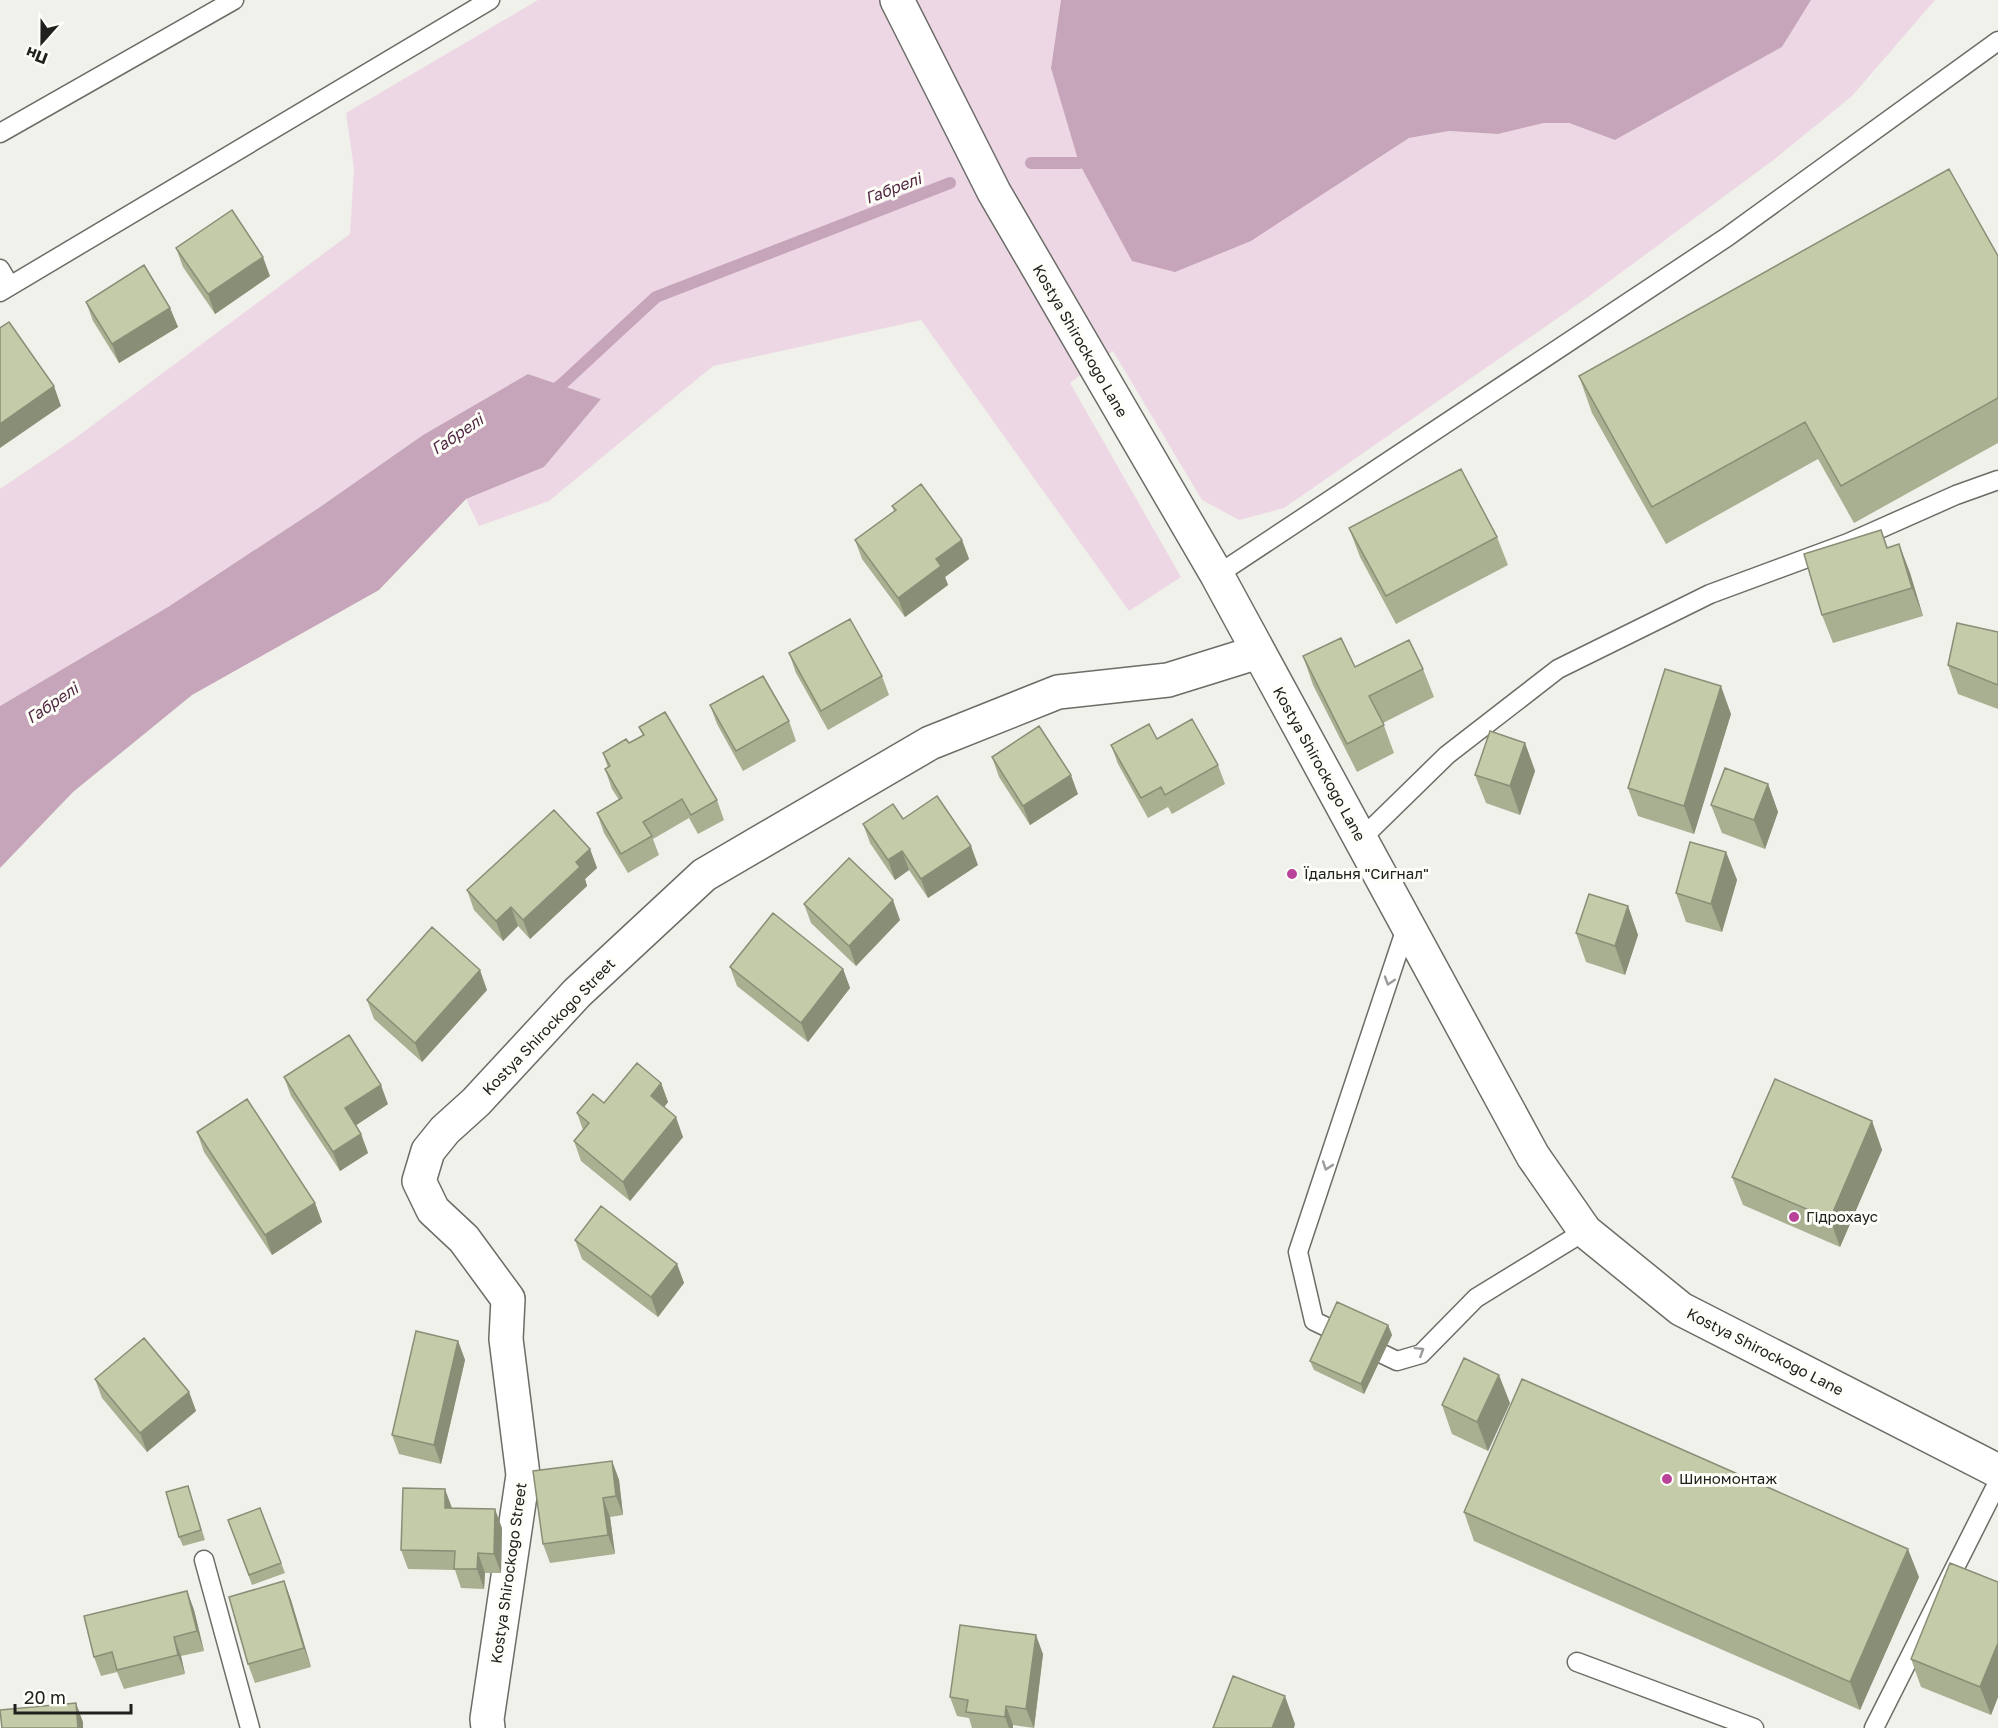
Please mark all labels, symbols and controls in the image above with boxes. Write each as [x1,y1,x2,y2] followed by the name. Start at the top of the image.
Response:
[12,12,72,72] north arrow
[23,43,50,69] text: Пн
[862,168,926,208] water label: Габрелі
[1030,261,1132,420] street label: Kostya Shirockogo Lane
[427,408,488,459] water label: Габрелі
[22,677,83,728] water label: Габрелі
[1270,683,1370,844] street label: Kostya Shirockogo Lane
[1303,864,1429,882] place label: Їдальня "Сигнал"
[1285,867,1299,881] marker: Їдальня "Сигнал"
[478,954,618,1098] street label: Kostya Shirockogo Street
[1384,975,1396,986] one-way arrow
[1322,1160,1334,1171] one-way arrow
[1806,1207,1878,1225] place label: Гідрохаус
[1787,1210,1801,1224] marker: Гідрохаус
[1684,1304,1847,1399] street label: Kostya Shirockogo Lane
[1413,1348,1424,1359] one-way arrow
[1679,1469,1777,1487] place label: Шиномонтаж
[1660,1472,1674,1486] marker: Шиномонтаж
[486,1481,530,1665] street label: Kostya Shirockogo Street
[15,1677,130,1715] scale bar
[24,1686,66,1708] text: 20 m

